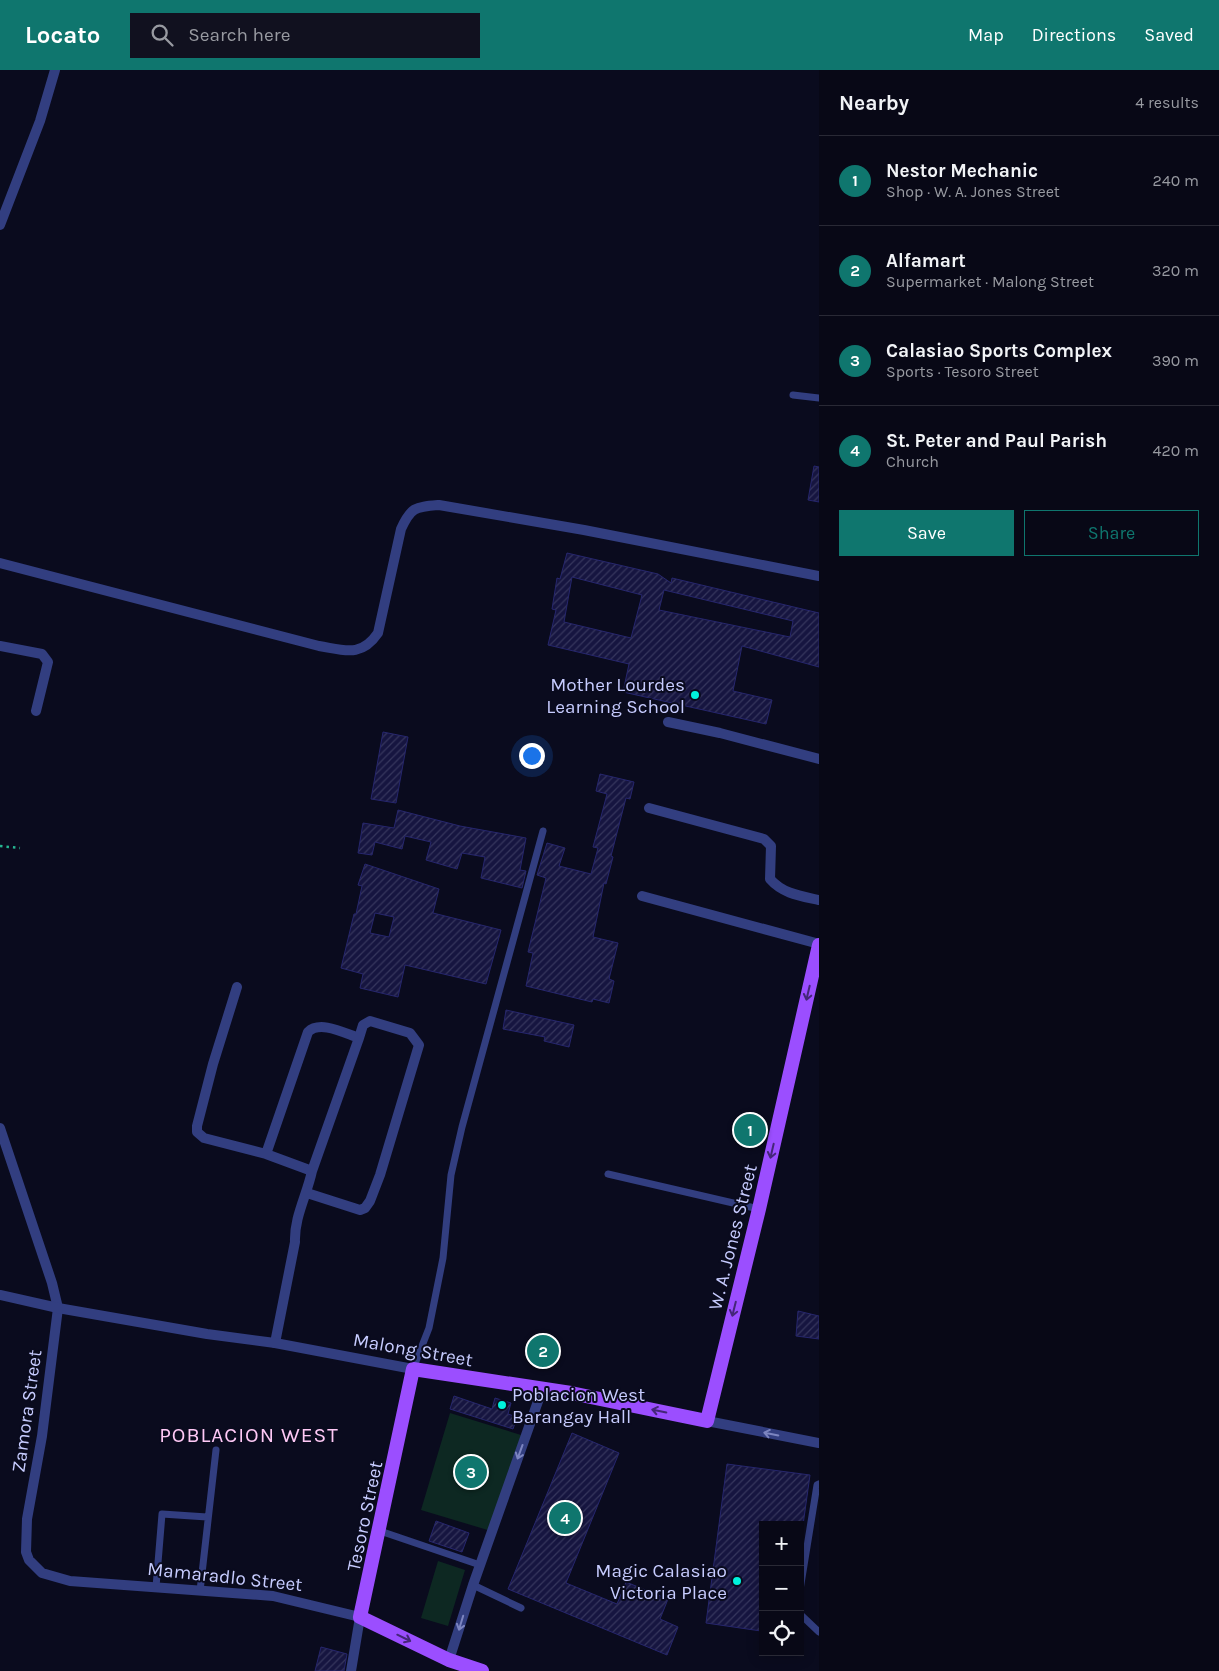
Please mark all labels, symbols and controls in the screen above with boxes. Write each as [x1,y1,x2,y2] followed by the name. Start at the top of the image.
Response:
[130,13,480,58] search box
[25,21,100,49] text: Locato
[148,21,176,49] icon: search
[188,24,290,46] text: Search here
[968,24,1004,46] text: Map
[1032,24,1116,46] text: Directions
[1144,24,1194,46] text: Saved
[839,91,909,115] text: Nearby
[1135,93,1199,112] text: 4 results
[886,160,1038,182] text: Nestor Mechanic
[852,171,858,190] text: 1
[1153,171,1199,190] text: 240 m
[886,182,1060,201] text: Shop · W. A. Jones Street
[886,250,966,272] text: Alfamart
[850,261,860,280] text: 2
[1152,261,1199,280] text: 320 m
[886,272,1094,291] text: Supermarket · Malong Street
[886,340,1112,362] text: Calasiao Sports Complex
[850,351,860,370] text: 3
[1152,351,1199,370] text: 390 m
[886,362,1039,381] text: Sports · Tesoro Street
[886,430,1107,452] text: St. Peter and Paul Parish
[850,441,860,460] text: 4
[1153,441,1199,460] text: 420 m
[886,452,939,471] text: Church
[839,510,1014,556] button: Save
[1024,510,1199,556] button: Share
[546,674,685,718] place label: Mother Lourdes Learning School
[689,689,701,701] marker: Mother Lourdes Learning School
[519,743,545,769] your location
[803,984,812,1000] one-way arrow
[734,1111,766,1149] pin: 1
[767,1143,776,1159] one-way arrow
[704,1162,762,1313] street label: W. A. Jones Street
[729,1301,738,1317] one-way arrow
[351,1329,474,1371] street label: Malong Street
[527,1332,559,1370] pin: 2
[7,1348,47,1474] street label: Zamora Street
[512,1384,645,1428] place label: Poblacion West Barangay Hall
[496,1399,508,1411] marker: Poblacion West Barangay Hall
[651,1406,667,1415] one-way arrow
[159,1423,339,1447] district label: POBLACION WEST
[764,1428,780,1438] one-way arrow
[515,1444,524,1460] one-way arrow
[455,1453,487,1491] pin: 3
[343,1459,387,1573] street label: Tesoro Street
[549,1499,581,1537] pin: 4
[759,1521,804,1656] map controls
[759,1521,804,1566] button: +
[146,1558,303,1596] street label: Mamaradlo Street
[595,1560,727,1604] place label: Magic Calasiao Victoria Place
[759,1566,804,1611] button: −
[731,1575,743,1587] marker: Magic Calasiao Victoria Place
[759,1611,804,1656] button: locate
[456,1614,465,1630] one-way arrow
[396,1634,411,1643] one-way arrow

